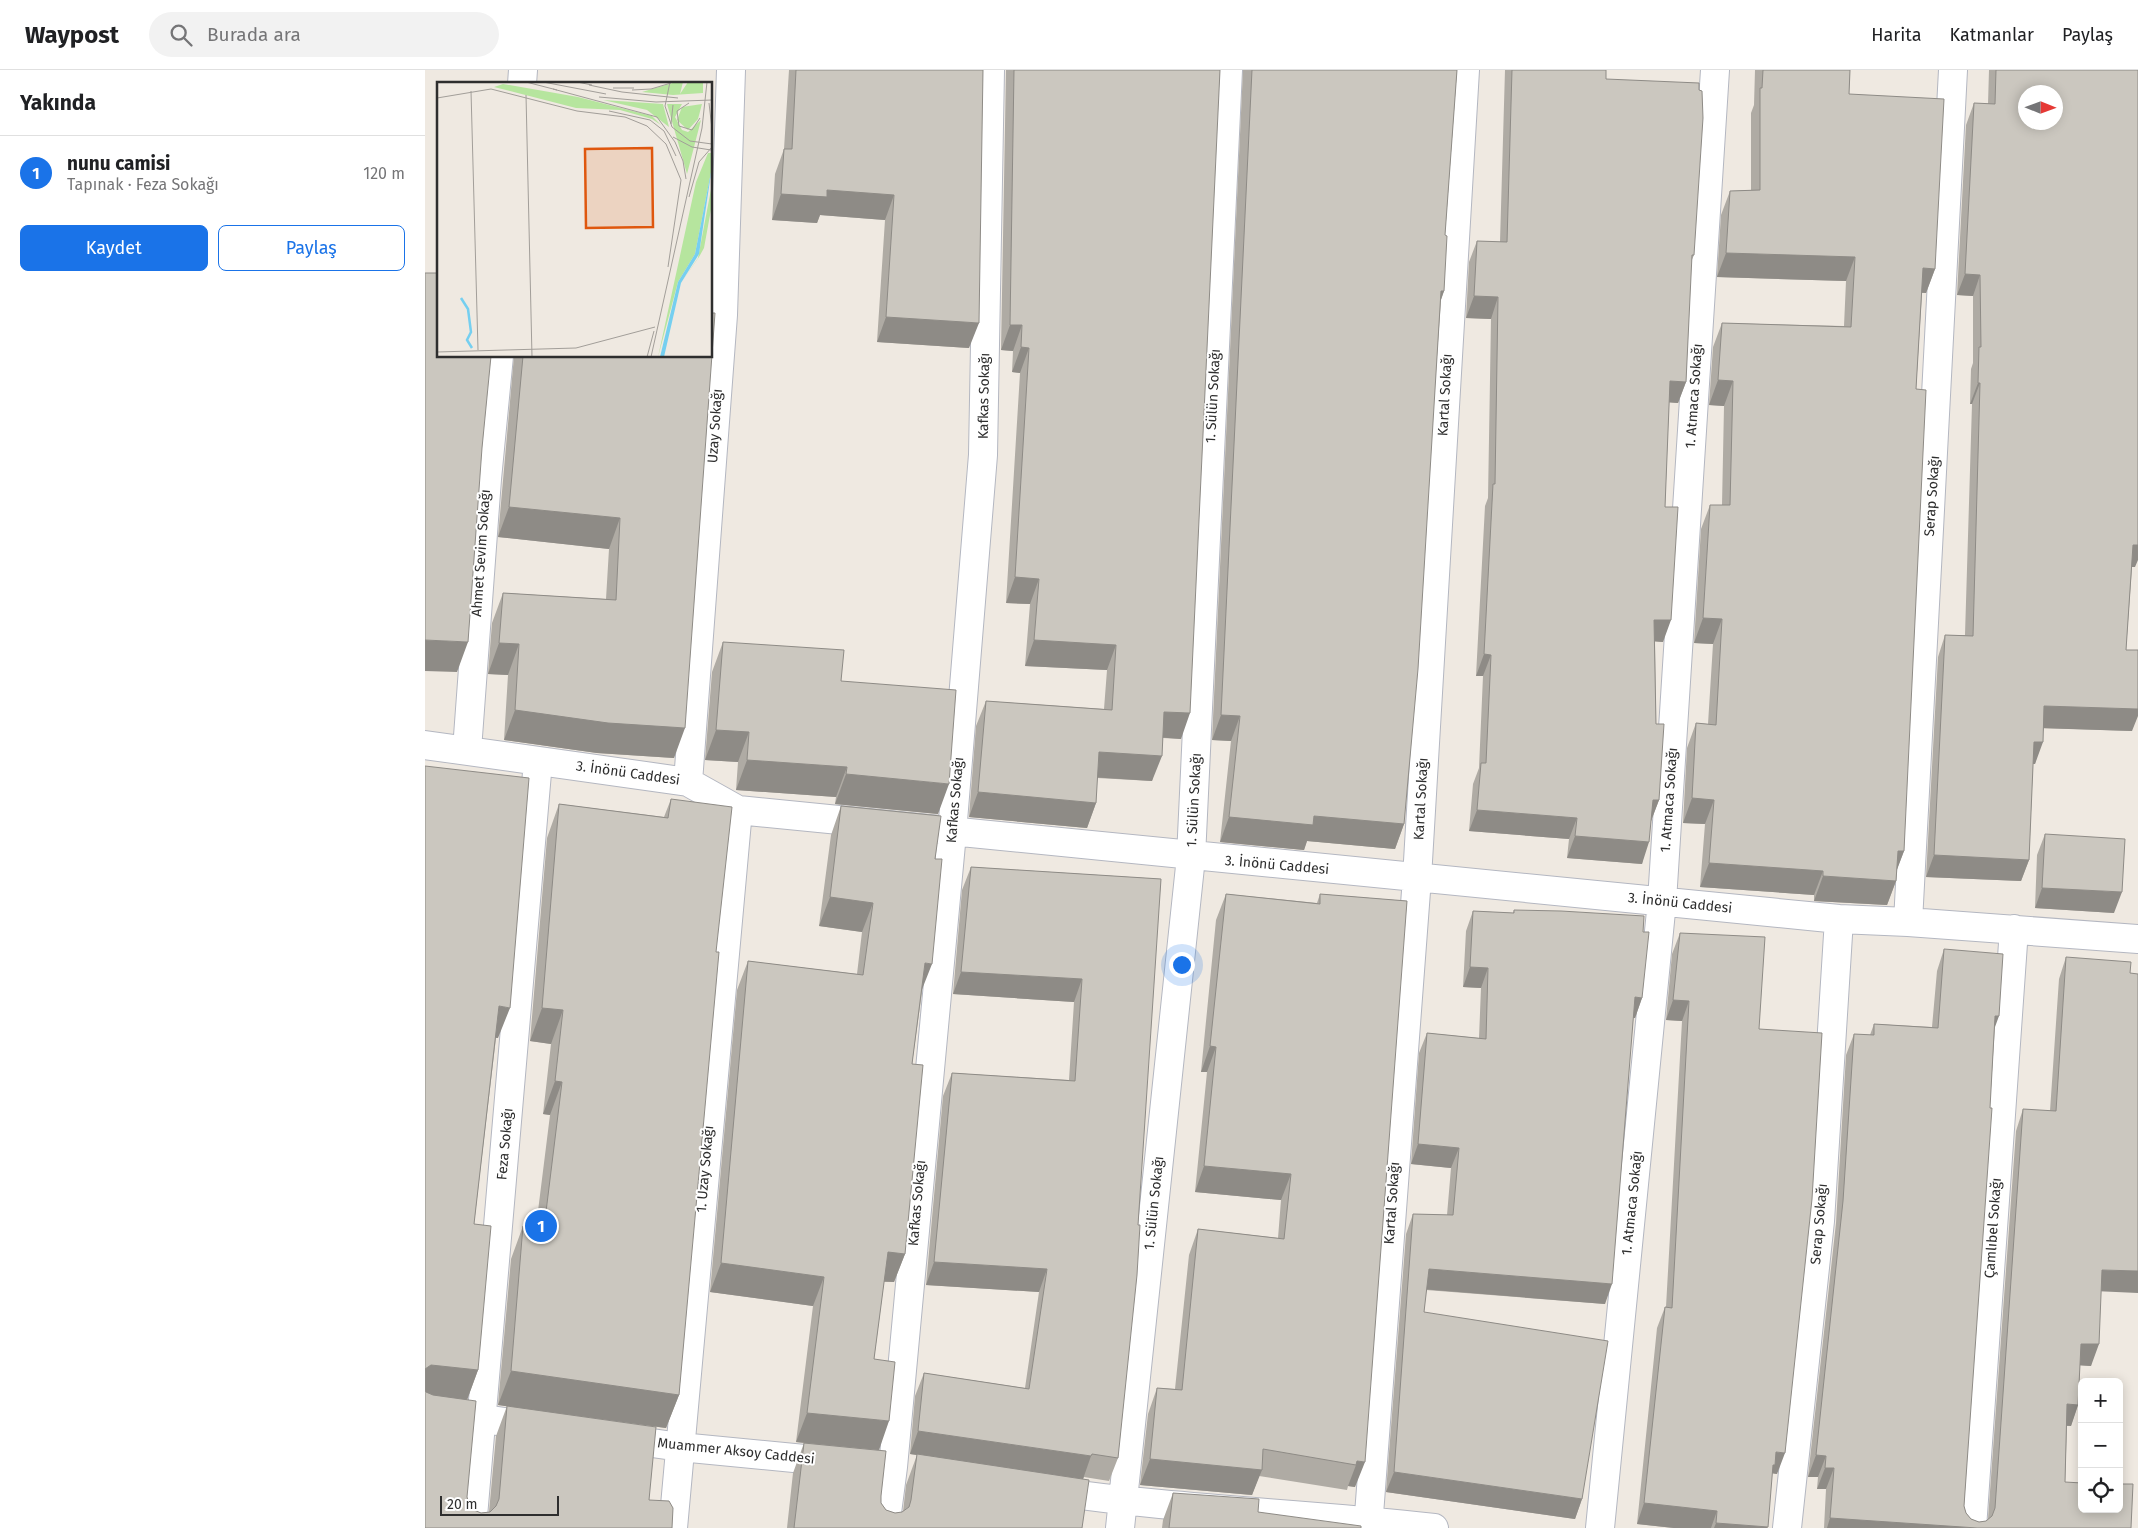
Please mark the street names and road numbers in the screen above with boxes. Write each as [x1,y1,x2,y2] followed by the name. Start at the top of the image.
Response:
[1682,343,1706,449] street label: 1. Atmaca Sokağı
[1202,348,1224,444] street label: 1. Sülün Sokağı
[975,353,993,439] street label: Kafkas Sokağı
[1434,353,1456,437] street label: Kartal Sokağı
[704,388,726,464] street label: Uzay Sokağı
[1921,455,1943,537] street label: Serap Sokağı
[468,489,494,617] street label: Ahmet Sevim Sokağı
[1657,747,1681,853] street label: 1. Atmaca Sokağı
[1183,752,1205,848] street label: 1. Sülün Sokağı
[575,756,681,789] street label: 3. İnönü Caddesi
[943,756,967,844] street label: Kafkas Sokağı
[1410,757,1432,841] street label: Kartal Sokağı
[1224,851,1330,878] street label: 3. İnönü Caddesi
[1627,888,1733,917] street label: 3. İnönü Caddesi
[493,1107,517,1181] street label: Feza Sokağı
[693,1125,717,1213] street label: 1. Uzay Sokağı
[1618,1150,1646,1256] street label: 1. Atmaca Sokağı
[1141,1155,1167,1251] street label: 1. Sülün Sokağı
[905,1159,929,1247] street label: Kafkas Sokağı
[1381,1161,1403,1245] street label: Kartal Sokağı
[1981,1177,2005,1279] street label: Çamlıbel Sokağı
[1807,1183,1831,1265] street label: Serap Sokağı
[657,1434,815,1468] street label: Muammer Aksoy Caddesi

